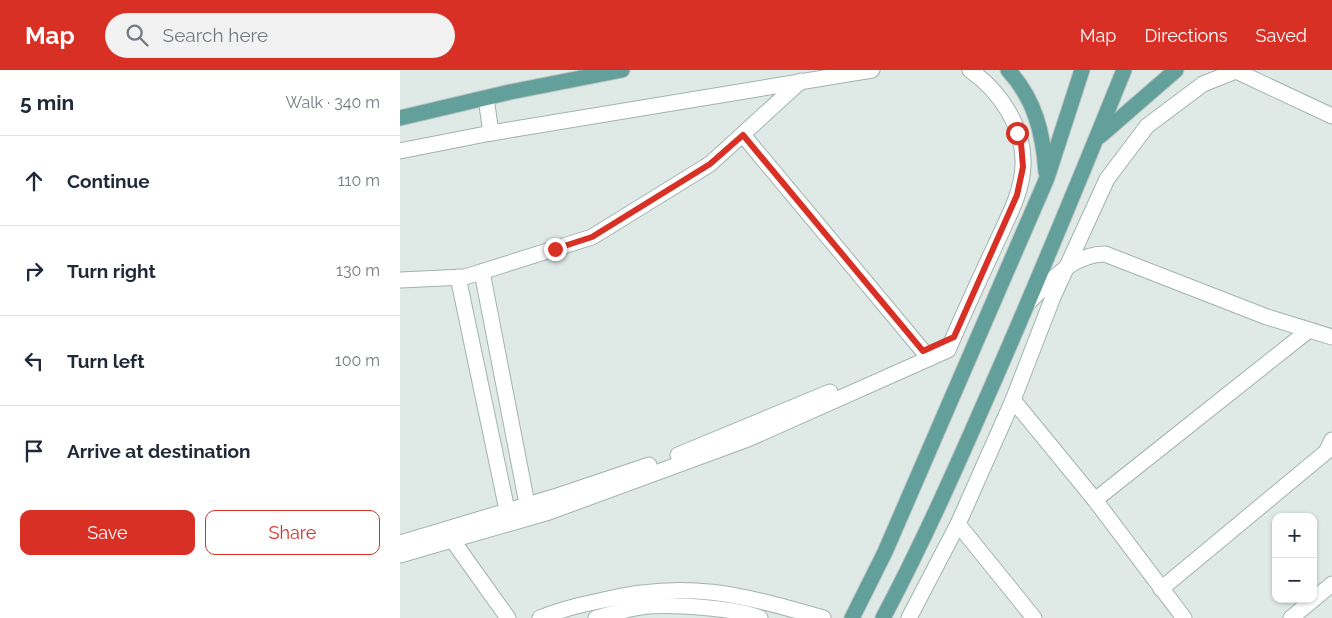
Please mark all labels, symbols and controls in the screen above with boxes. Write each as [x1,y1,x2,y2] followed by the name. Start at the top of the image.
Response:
[105,13,455,58] search box
[25,21,75,50] text: Map
[123,21,151,49] icon: search
[163,24,268,46] text: Search here
[1080,25,1116,46] text: Map
[1144,25,1228,46] text: Directions
[1256,25,1307,46] text: Saved
[20,90,74,115] text: 5 min
[286,93,380,112] text: Walk · 340 m
[1006,122,1029,145] route start
[20,167,48,195] icon: ahead
[67,170,150,192] text: Continue
[338,171,380,190] text: 110 m
[544,238,567,261] route end
[20,257,48,285] icon: right
[67,260,156,282] text: Turn right
[336,261,380,280] text: 130 m
[20,347,48,375] icon: left
[67,350,144,372] text: Turn left
[335,351,380,370] text: 100 m
[20,437,48,465] icon: arrive
[67,440,251,462] text: Arrive at destination
[20,510,195,555] button: Save
[205,510,380,555] button: Share
[1272,513,1317,603] map controls
[1272,513,1317,558] button: +
[1272,558,1317,603] button: −

